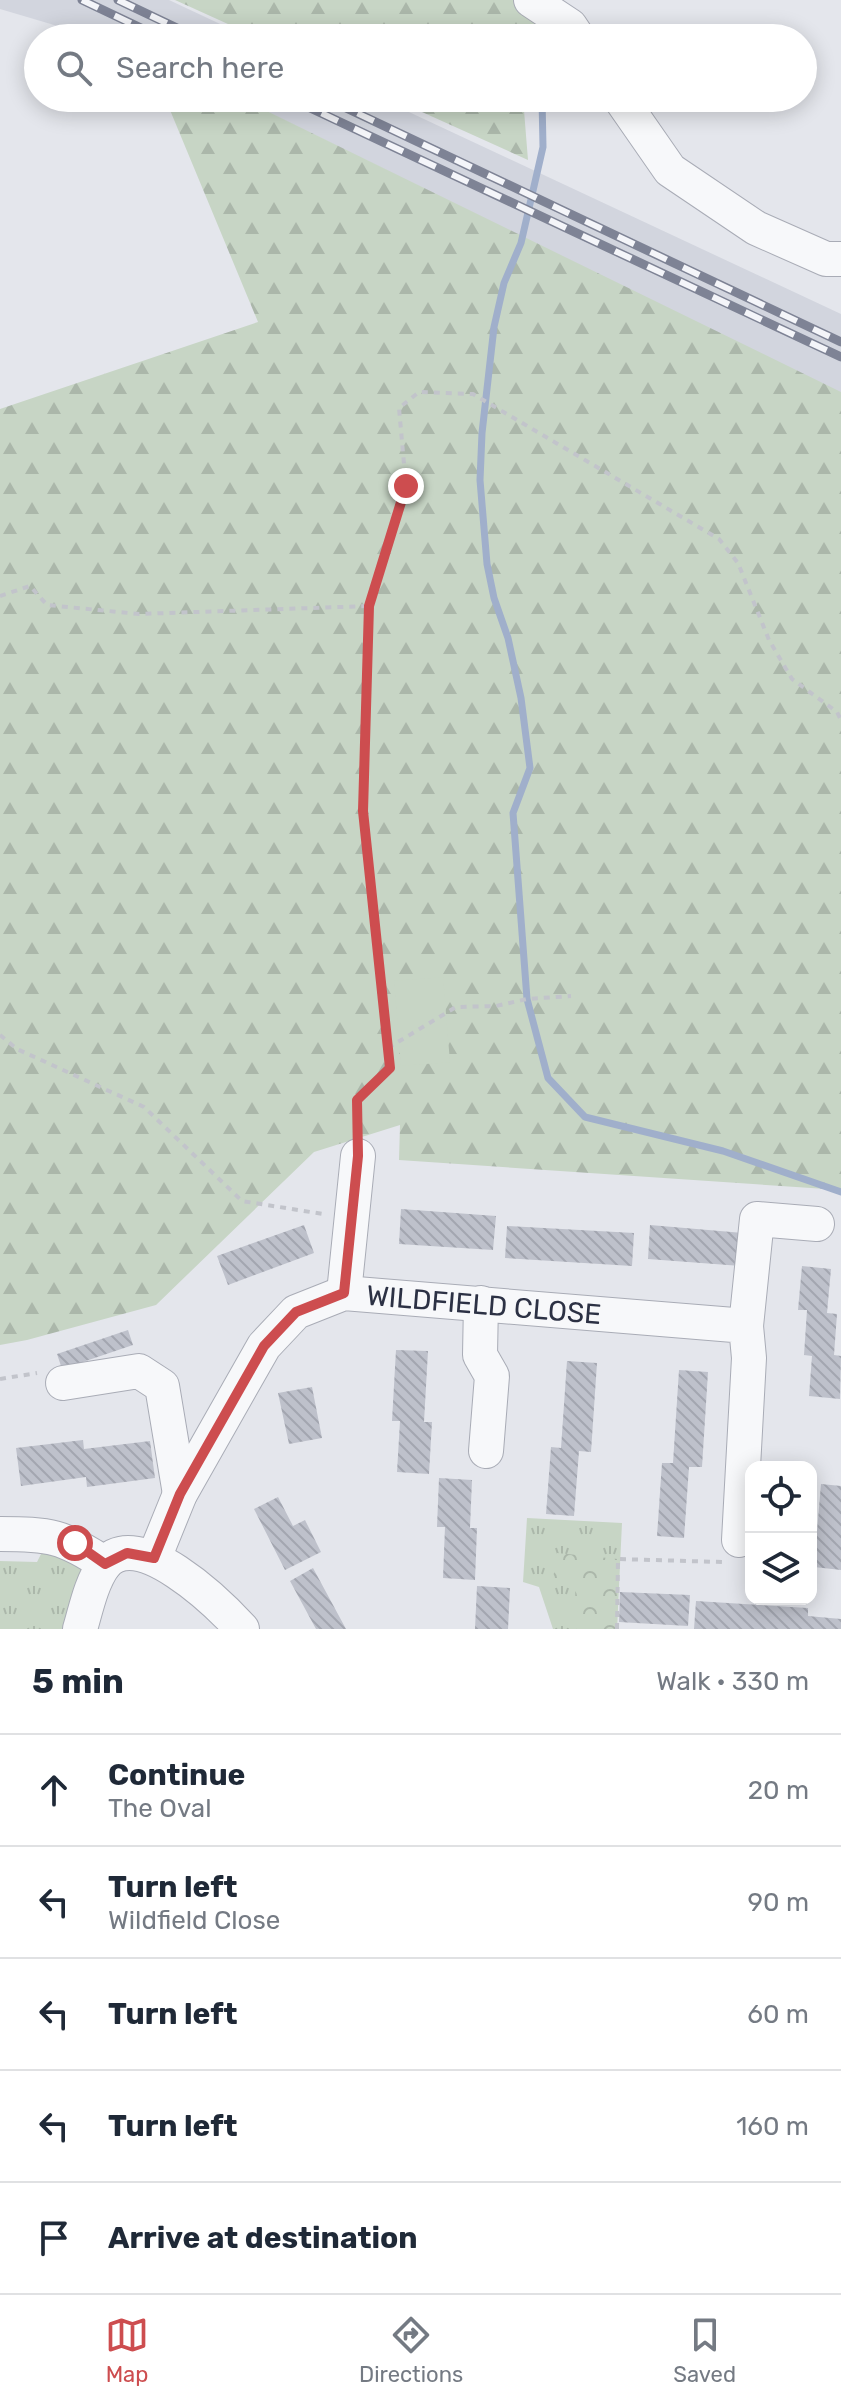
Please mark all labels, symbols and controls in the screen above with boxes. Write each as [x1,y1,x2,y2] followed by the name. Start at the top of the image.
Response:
[24,24,817,112] search box
[52,46,96,90] icon: search
[116,50,284,86] text: Search here
[388,468,424,504] route end
[365,1278,603,1331] street label: WILDFIELD CLOSE
[745,1461,817,1605] map controls
[745,1461,817,1533] button: locate
[57,1525,93,1561] route start
[745,1533,817,1605] button: layers
[32,1661,124,1702] text: 5 min
[656,1666,809,1697] text: Walk · 330 m
[108,1757,245,1793] text: Continue
[32,1768,76,1812] icon: ahead
[748,1775,809,1806] text: 20 m
[108,1793,211,1824] text: The Oval
[108,1869,238,1905] text: Turn left
[32,1880,76,1924] icon: left
[748,1887,809,1918] text: 90 m
[108,1905,280,1936] text: Wildfield Close
[32,1992,76,2036] icon: left
[108,1996,238,2032] text: Turn left
[747,1999,809,2030] text: 60 m
[32,2104,76,2148] icon: left
[108,2108,238,2144] text: Turn left
[736,2111,809,2142] text: 160 m
[32,2216,76,2260] icon: arrive
[108,2220,418,2256] text: Arrive at destination
[105,2313,149,2388] tab: Map
[359,2313,463,2388] tab: Directions
[673,2313,736,2388] tab: Saved

